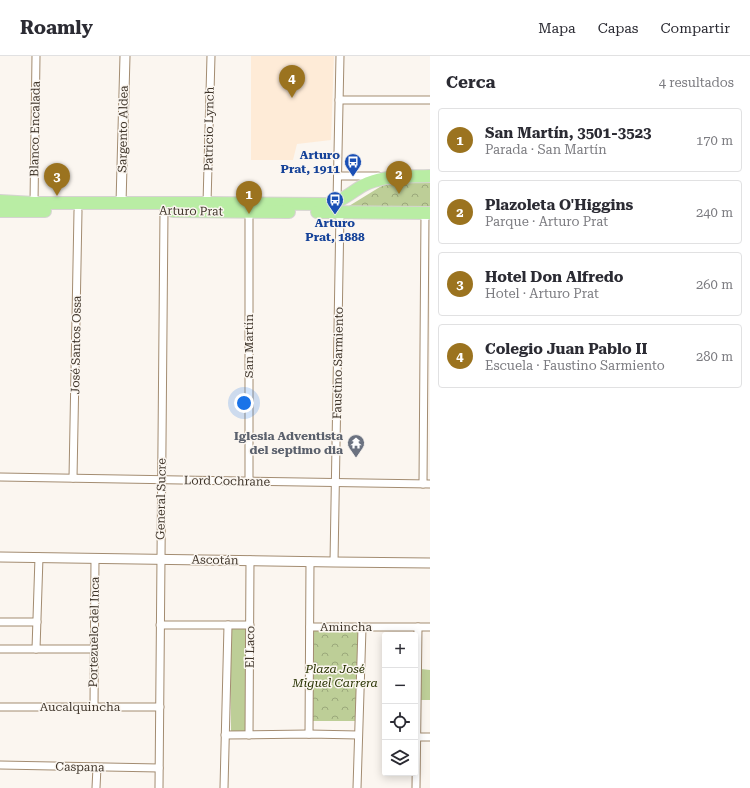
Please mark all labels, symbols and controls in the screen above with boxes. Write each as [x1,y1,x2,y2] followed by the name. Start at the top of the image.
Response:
[20,16,93,39] text: Roamly
[538,20,576,36] text: Mapa
[598,20,639,36] text: Capas
[661,20,730,36] text: Compartir
[279,65,305,98] pin: 4
[446,72,496,92] text: Cerca
[659,75,734,90] text: 4 resultados
[27,80,43,177] street label: Blanco Encalada
[115,85,131,173] street label: Sargento Aldea
[201,86,217,171] street label: Patricio Lynch
[485,124,651,142] text: San Martín, 3501-3523
[456,133,464,148] text: 1
[696,133,733,148] text: 170 m
[485,142,607,157] text: Parada · San Martín
[280,148,340,176] place label: Arturo Prat, 1911
[343,152,363,177] bus stop icon: Arturo Prat, 1911
[386,161,412,194] pin: 2
[44,163,70,196] pin: 3
[236,181,262,214] pin: 1
[325,190,345,215] bus stop icon: Arturo Prat, 1888
[485,196,633,214] text: Plazoleta O'Higgins
[159,203,224,219] street label: Arturo Prat
[456,205,464,220] text: 2
[696,205,733,220] text: 240 m
[485,214,608,229] text: Parque · Arturo Prat
[305,216,365,244] place label: Arturo Prat, 1888
[485,268,623,286] text: Hotel Don Alfredo
[456,277,464,292] text: 3
[696,277,733,292] text: 260 m
[485,286,599,301] text: Hotel · Arturo Prat
[68,295,84,395] street label: José Santos Ossa
[330,307,346,419] street label: Faustino Sarmiento
[242,314,256,378] street label: San Martín
[485,340,647,358] text: Colegio Juan Pablo II
[456,349,464,364] text: 4
[696,349,733,364] text: 280 m
[485,358,665,373] text: Escuela · Faustino Sarmiento
[234,393,254,413] your location
[234,429,343,457] place label: Iglesia Adventista del septimo dia
[346,433,366,458] temple icon: Iglesia Adventista del septimo dia
[153,458,169,540] street label: General Sucre
[184,473,271,489] street label: Lord Cochrane
[191,553,239,567] street label: Ascotán
[86,576,102,688] street label: Portezuelo del Inca
[320,620,372,634] street label: Amincha
[243,626,257,668] street label: El Laco
[382,632,418,776] map controls
[382,632,418,668] button: +
[291,662,378,690] park label: Plaza José Miguel Carrera
[382,668,418,704] button: −
[40,700,121,714] street label: Aucalquincha
[382,704,418,740] button: locate
[382,740,418,776] button: layers
[55,760,105,774] street label: Caspana

